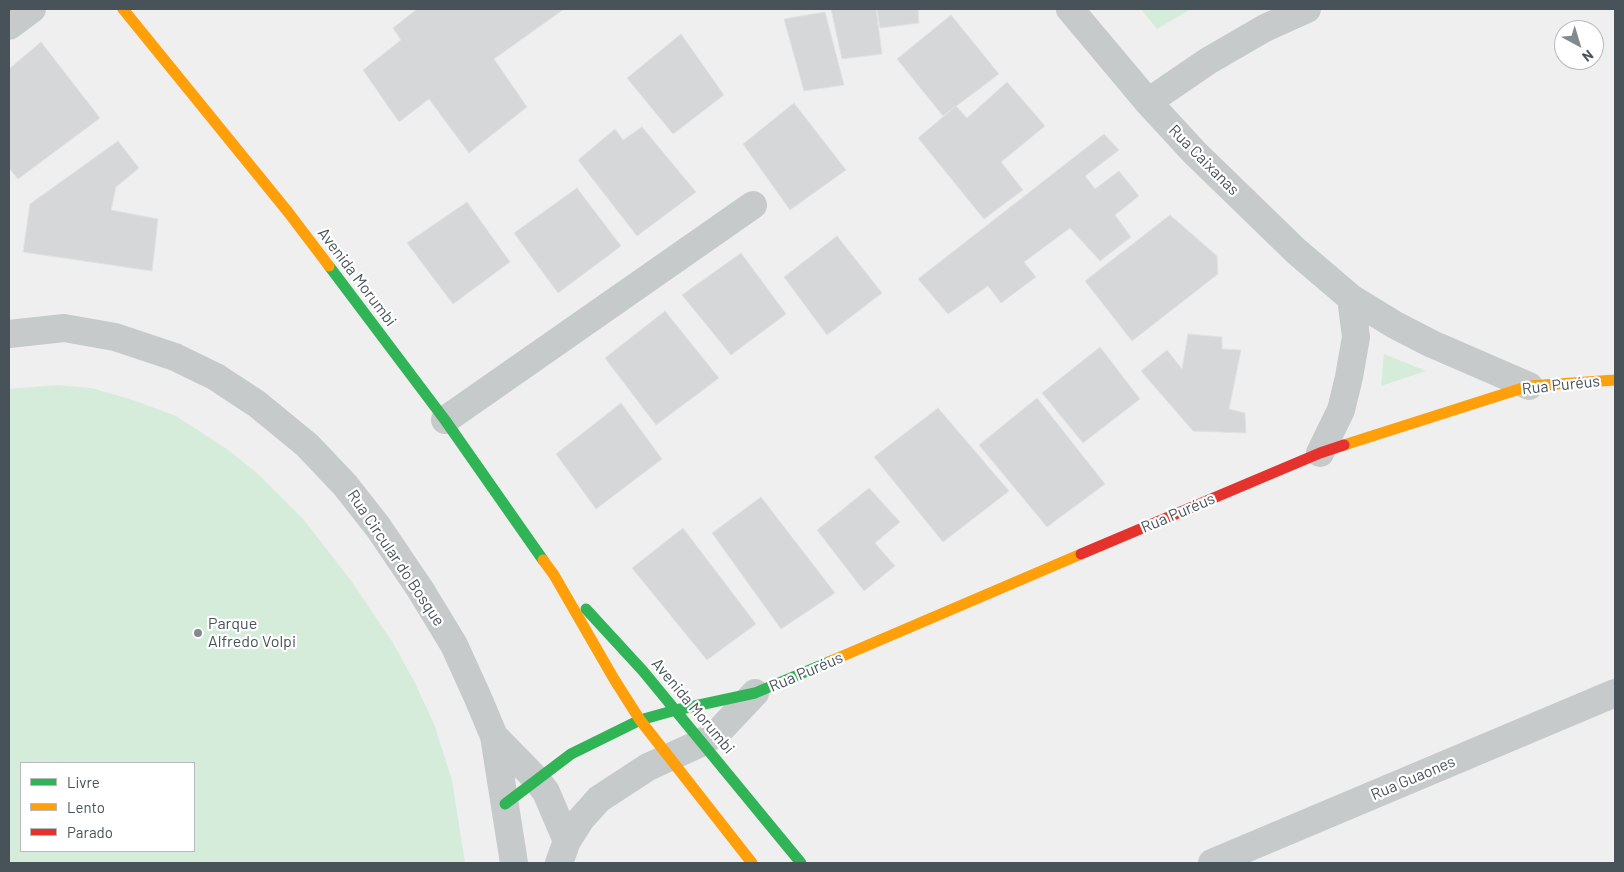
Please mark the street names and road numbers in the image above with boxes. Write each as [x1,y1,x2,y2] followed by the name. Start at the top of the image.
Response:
[1165,121,1243,199] street label: Rua Caixanas
[314,224,400,330] street label: Avenida Morumbi
[1521,371,1601,399] street label: Rua Puréus
[343,486,449,630] street label: Rua Circular do Bosque
[1138,489,1218,537] street label: Rua Puréus
[766,648,846,696] street label: Rua Puréus
[648,654,738,758] street label: Avenida Morumbi
[1368,752,1458,804] street label: Rua Guaones

